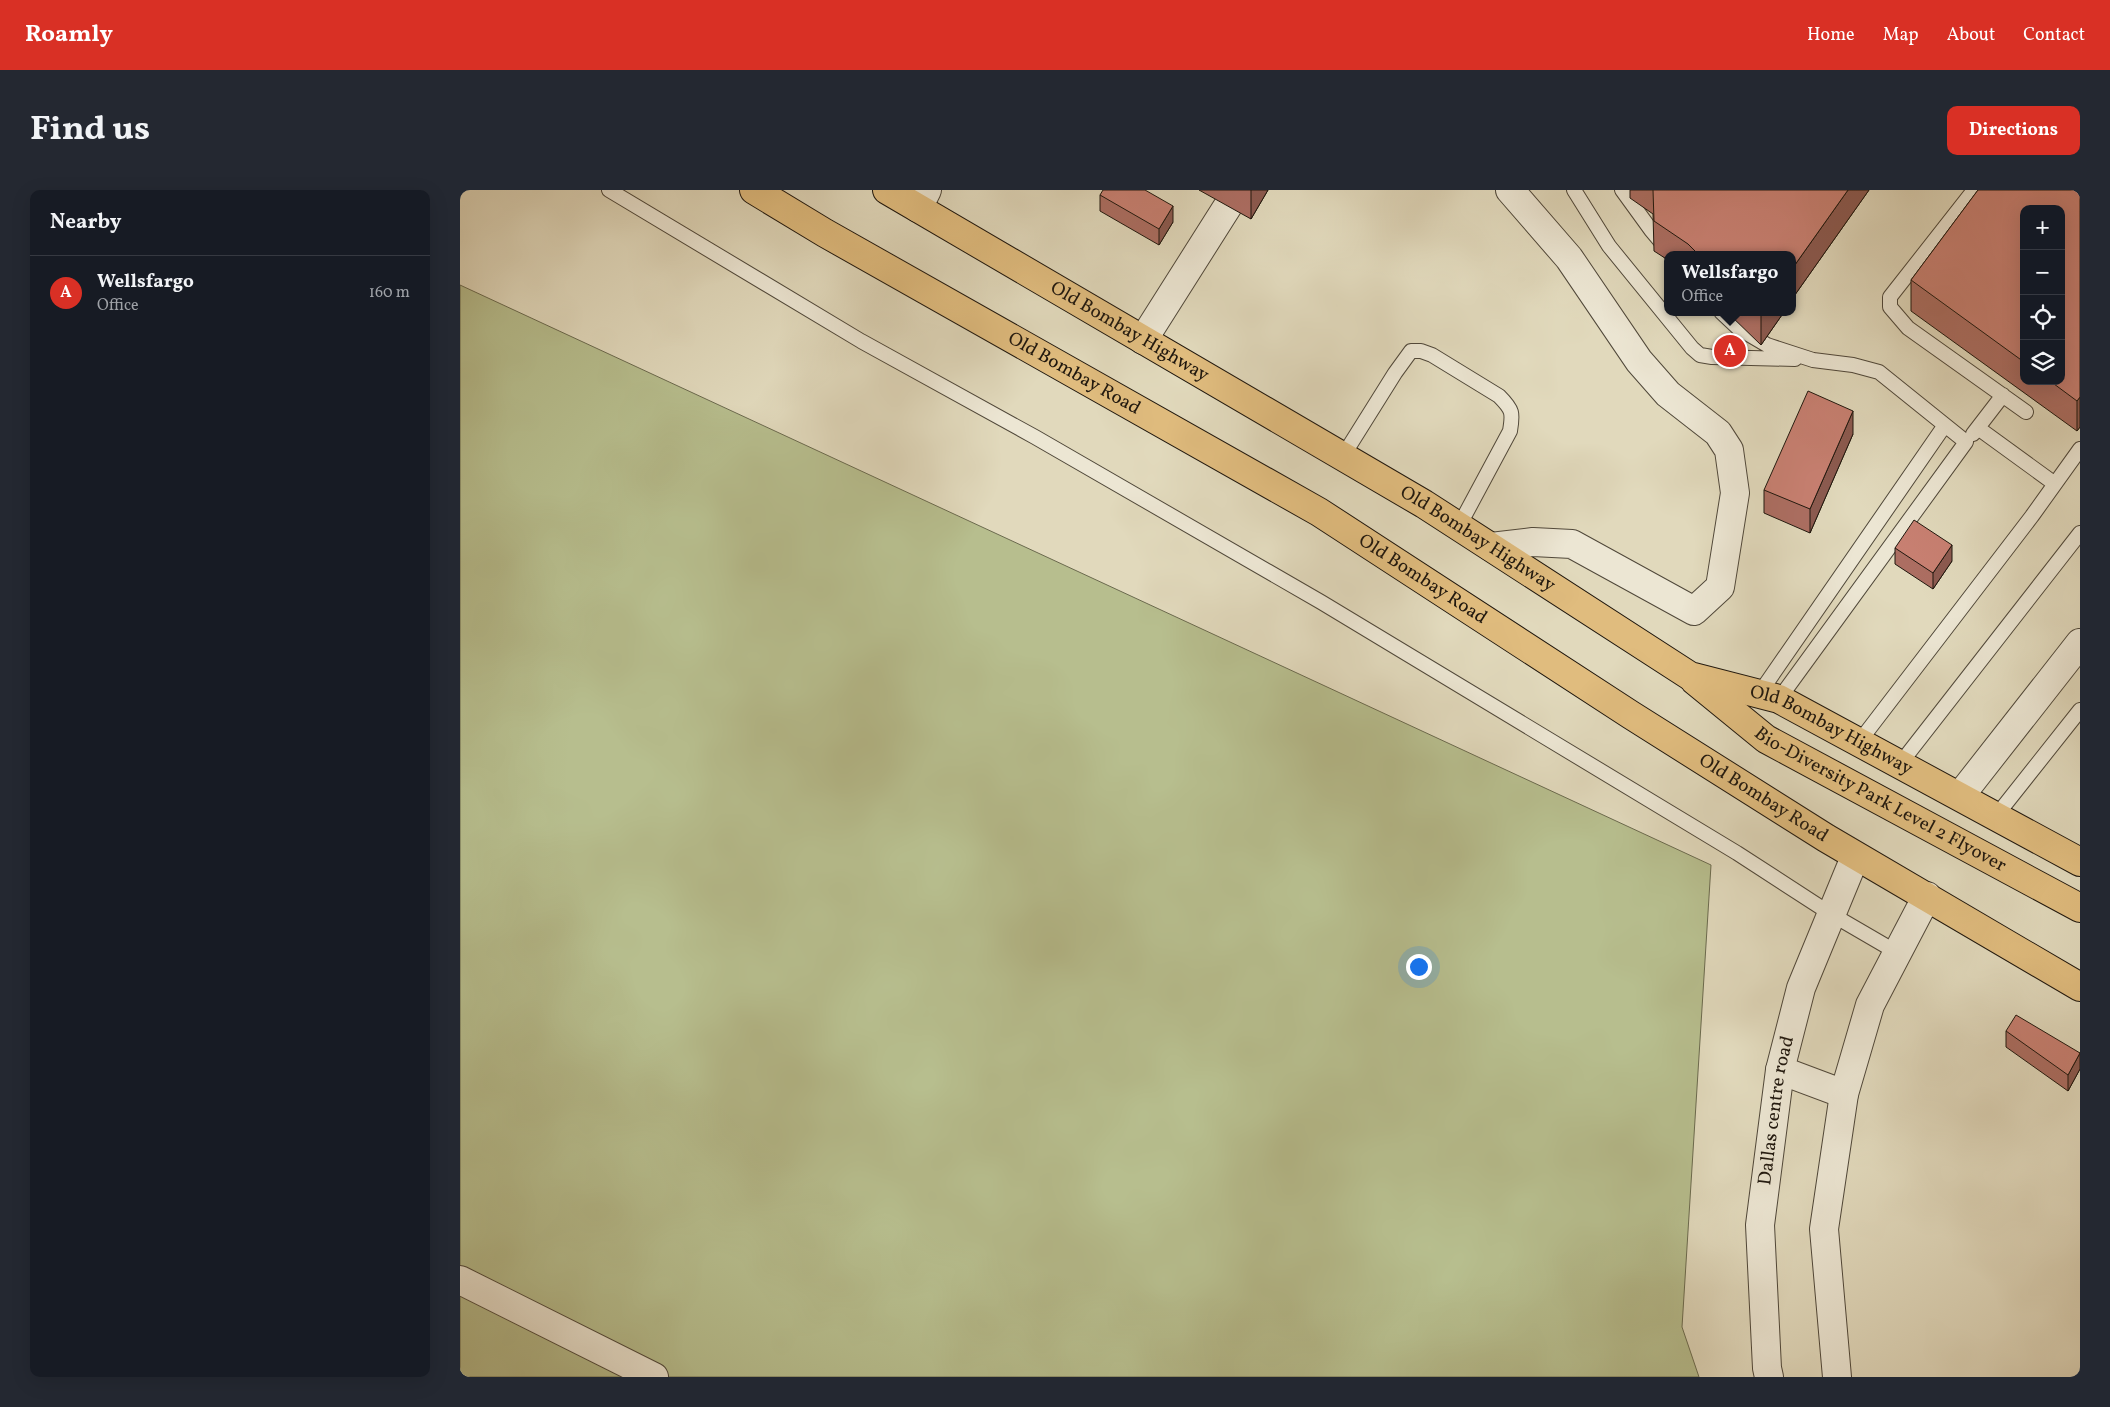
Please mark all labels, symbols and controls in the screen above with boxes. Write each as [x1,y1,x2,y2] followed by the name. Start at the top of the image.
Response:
[25,18,113,52] text: Roamly
[1807,23,1855,48] text: Home
[1883,23,1919,48] text: Map
[1947,23,1995,48] text: About
[2023,23,2085,48] text: Contact
[30,106,150,154] text: Find us
[1947,106,2080,155] button: Directions
[2020,205,2065,385] map controls
[2020,205,2065,250] button: +
[50,208,121,237] text: Nearby
[2020,250,2065,295] button: −
[1664,251,1796,316] popup
[1682,260,1779,286] text: Wellsfargo
[97,269,194,295] text: Wellsfargo
[1045,275,1214,388] street label: Old Bombay Highway
[60,282,72,304] text: A
[369,282,410,304] text: 160 m
[1682,286,1723,308] text: Office
[97,295,139,317] text: Office
[2020,295,2065,340] button: locate
[1003,326,1145,422] street label: Old Bombay Road
[1714,332,1746,370] pin: A
[2020,340,2065,385] button: layers
[1395,480,1560,598] street label: Old Bombay Highway
[1353,528,1492,631] street label: Old Bombay Road
[1747,679,1917,782] street label: Old Bombay Highway
[1748,721,2011,879] street label: Bio-Diversity Park Level 2 Flyover
[1694,748,1833,849] street label: Old Bombay Road
[1406,954,1432,980] your location
[1752,1033,1801,1187] street label: Dallas centre road

